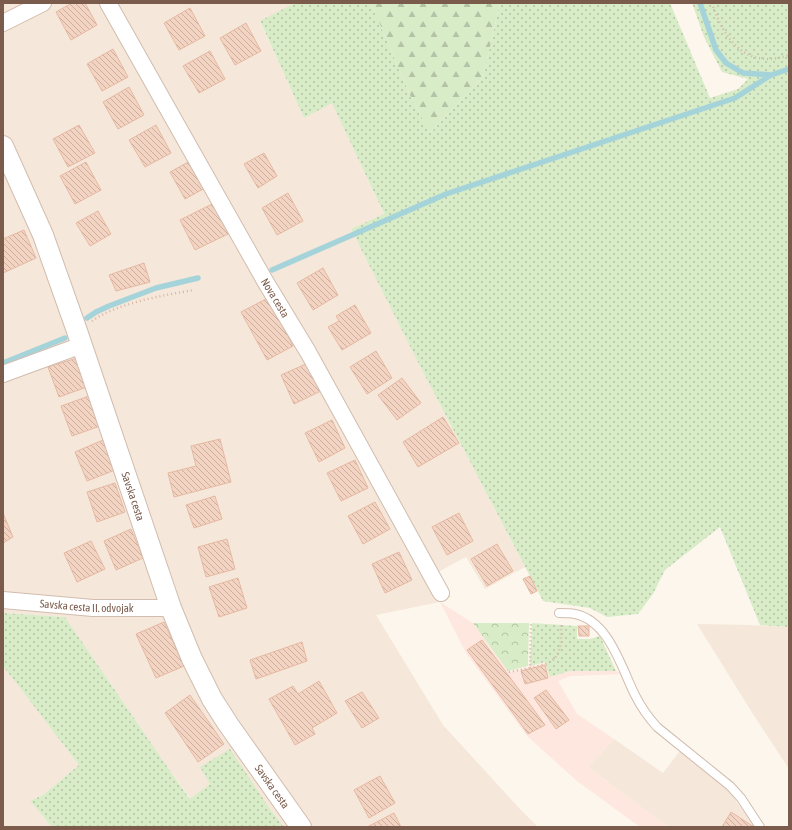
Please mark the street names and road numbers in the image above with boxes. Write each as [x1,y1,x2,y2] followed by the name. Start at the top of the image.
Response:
[259,276,292,320] street label: Nova cesta
[119,470,147,522] street label: Savska cesta
[39,597,134,614] street label: Savska cesta II. odvojak
[253,762,292,811] street label: Savska cesta

